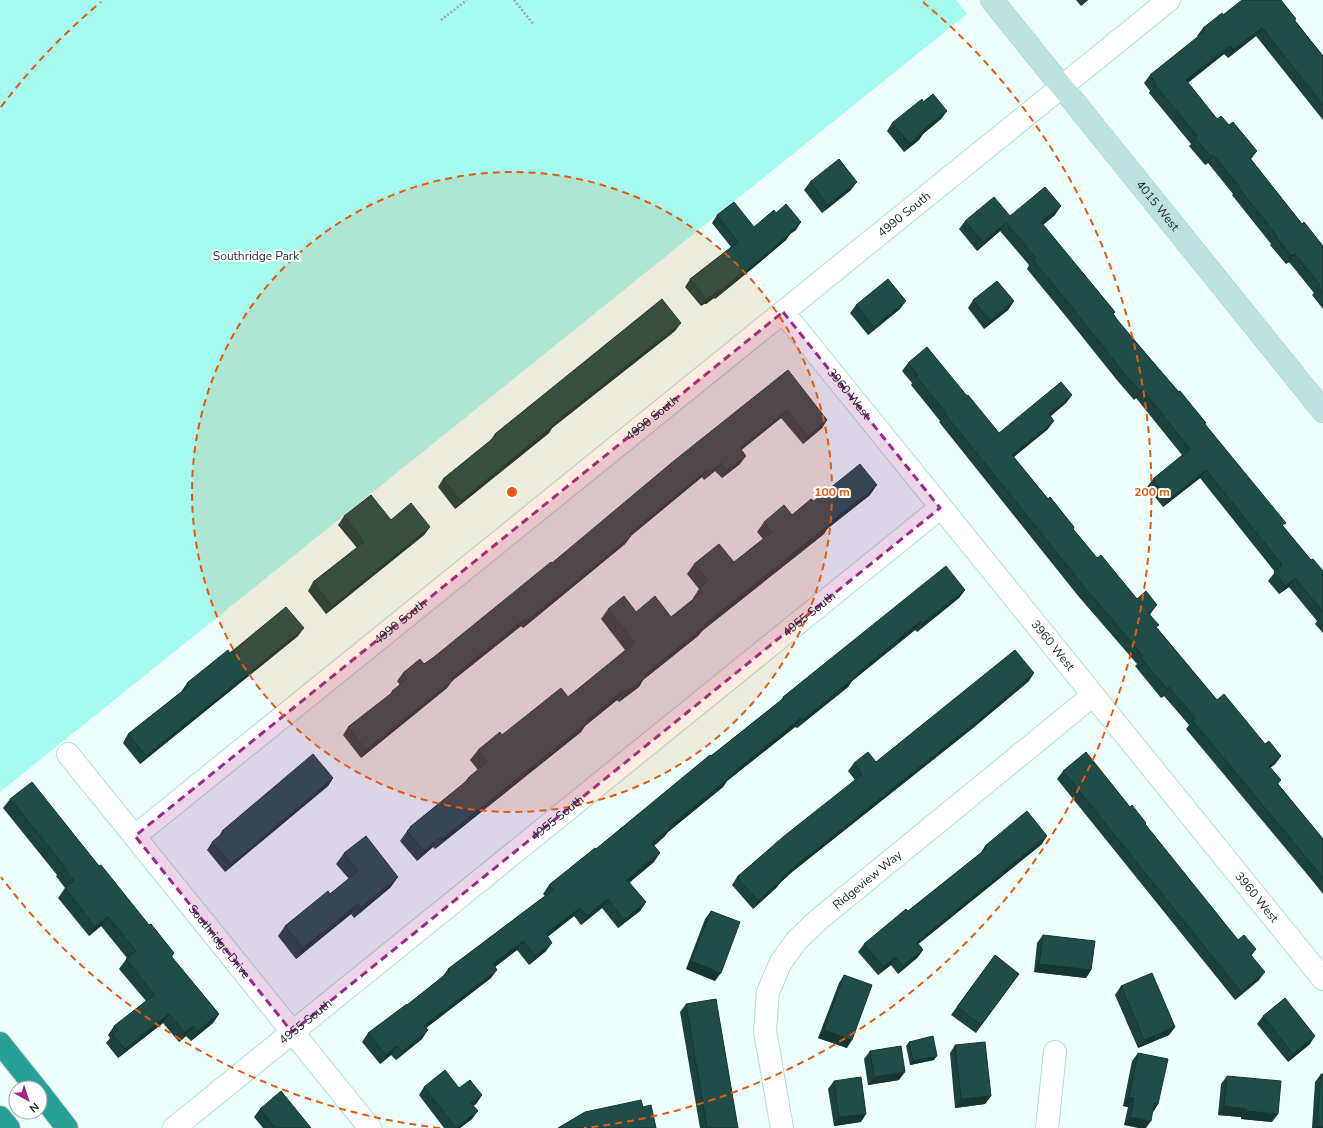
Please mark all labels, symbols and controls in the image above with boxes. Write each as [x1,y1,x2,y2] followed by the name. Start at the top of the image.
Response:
[1132,177,1183,235] street label: 4015 West
[874,188,934,240] street label: 4990 South
[213,248,300,264] park label: Southridge Park
[824,365,875,423] street label: 3960 West
[622,392,682,444] street label: 4990 South
[814,484,850,500] text: 100 m
[1134,484,1170,500] text: 200 m
[505,485,519,499] centre of rings
[779,588,839,640] street label: 4955 South
[370,595,430,648] street label: 4990 South
[1028,617,1079,675] street label: 3960 West
[527,792,587,844] street label: 4955 South
[829,846,906,913] street label: Ridgeview Way
[1231,869,1283,927] street label: 3960 West
[185,901,254,982] street label: Southridge Drive
[276,995,335,1048] street label: 4955 South
[8,1080,48,1120] north arrow
[26,1099,42,1116] text: N

